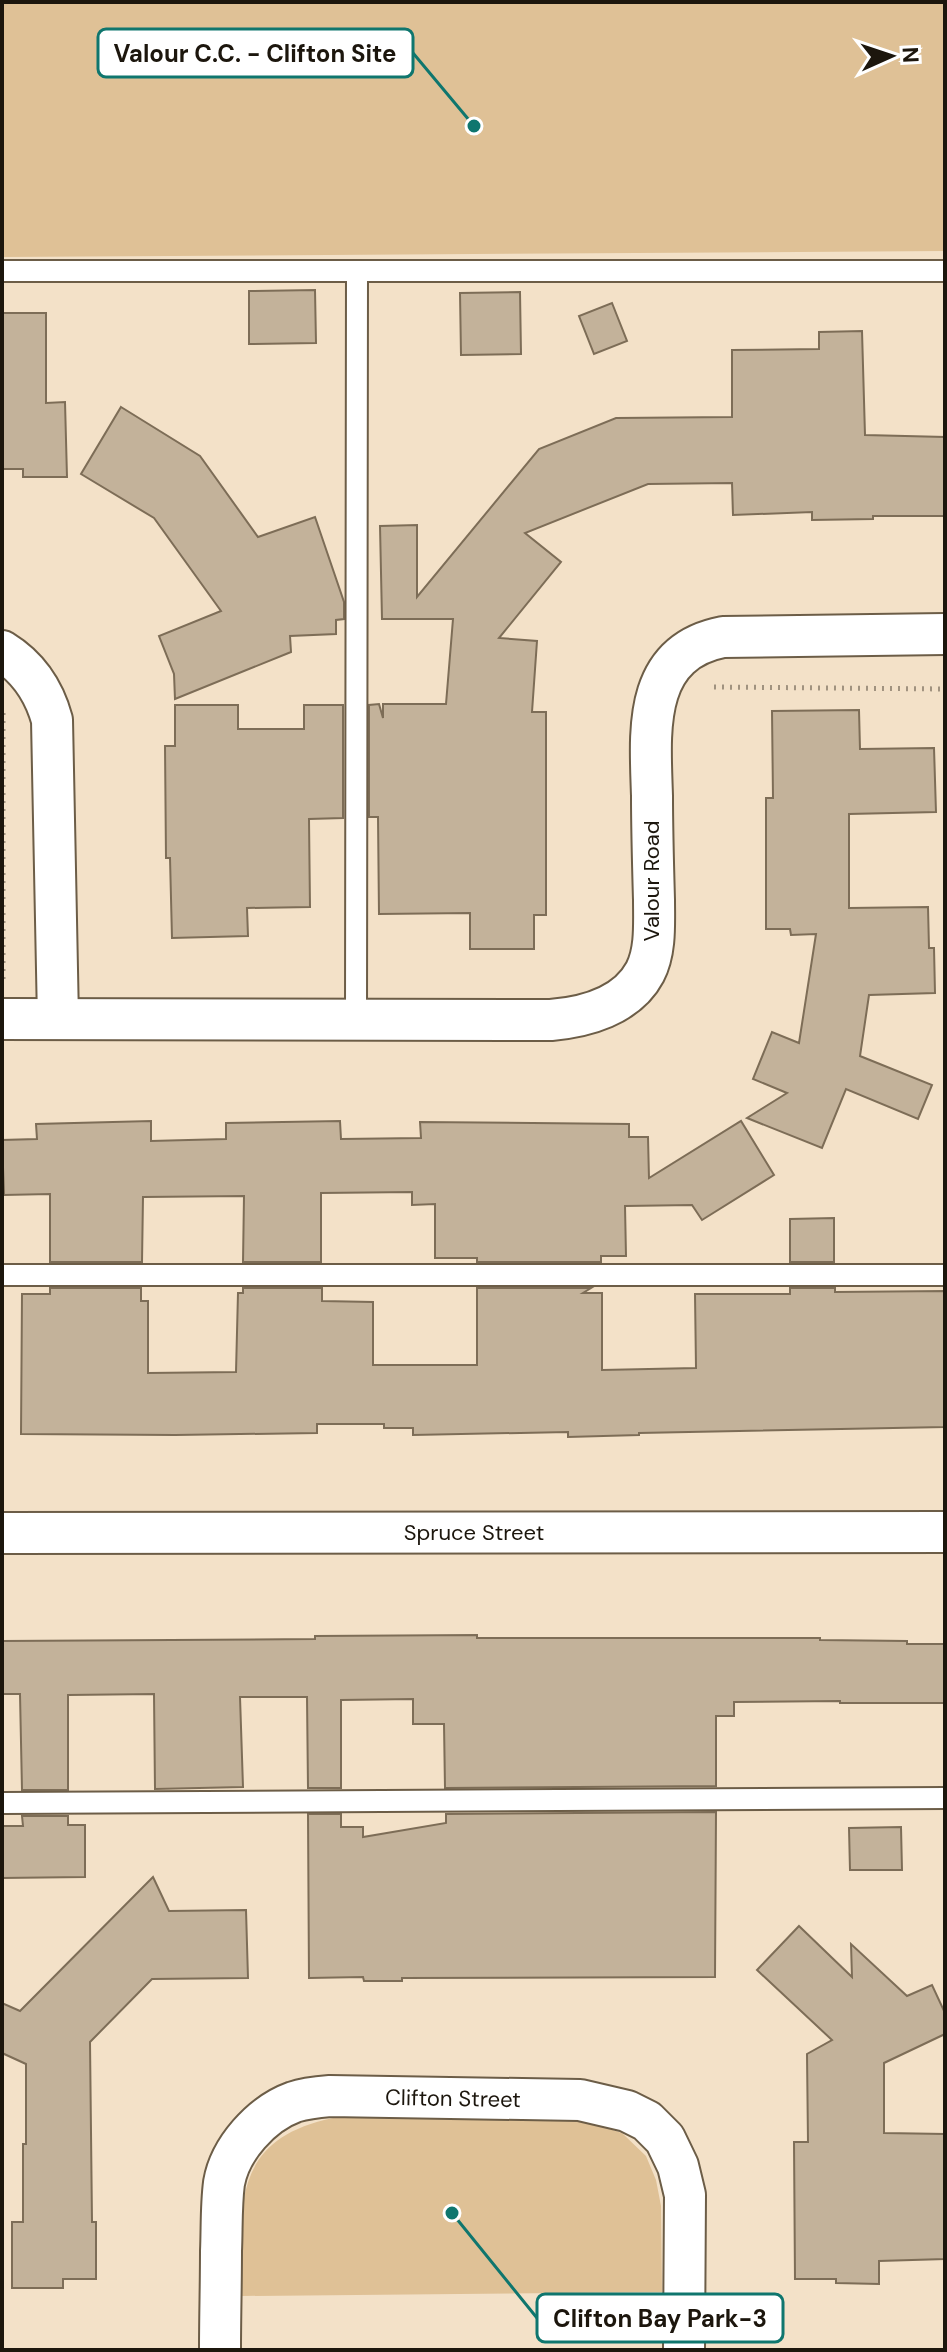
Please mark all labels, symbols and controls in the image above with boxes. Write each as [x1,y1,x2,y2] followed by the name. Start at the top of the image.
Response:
[851,16,931,96] north arrow
[98,29,413,77] callout: Valour C.C. - Clifton Site
[113,38,397,69] text: Valour C.C. - Clifton Site
[896,46,925,64] text: N
[637,820,666,942] street label: Valour Road
[404,1518,544,1547] street label: Spruce Street
[385,2083,521,2114] street label: Clifton Street
[537,2294,783,2342] callout: Clifton Bay Park-3
[553,2303,767,2334] text: Clifton Bay Park-3

